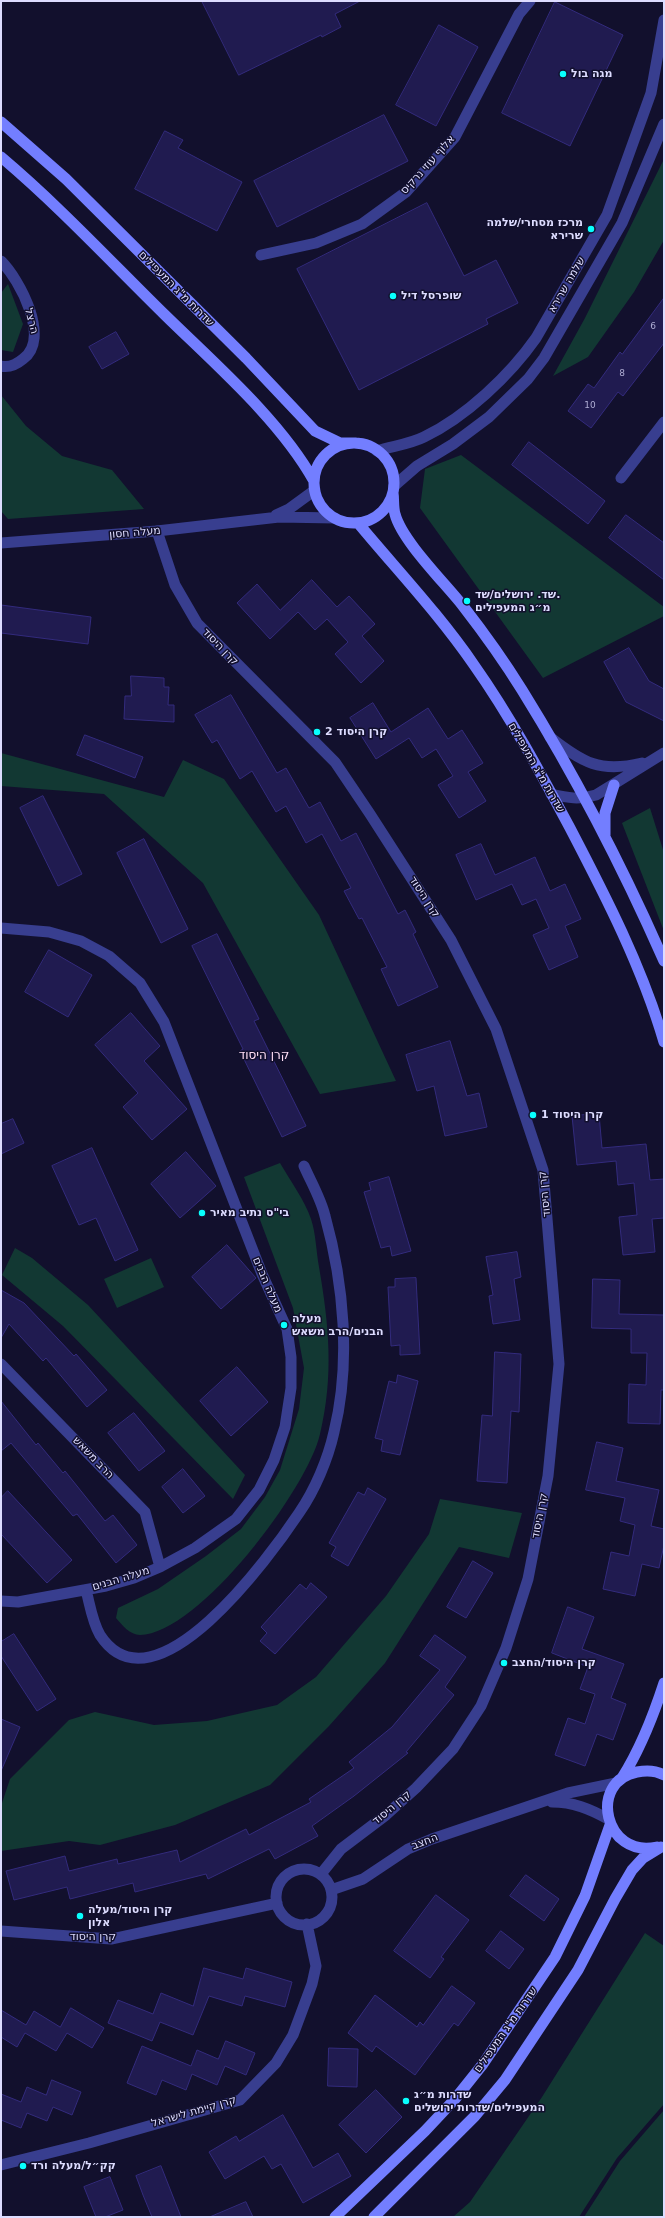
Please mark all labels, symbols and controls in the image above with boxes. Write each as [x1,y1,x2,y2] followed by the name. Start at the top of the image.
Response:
[571,67,612,81] place label: מגה בול
[558,69,568,79] marker: מגה בול
[398,133,458,197] street label: אלוף עוזי נרקיס
[487,216,583,242] place label: מרכז מסחרי/שלמה שרירא
[586,224,596,234] marker: מרכז מסחרי/שלמה שרירא
[136,249,216,329] street label: שדרות מ"ג המעפילים
[546,255,588,315] street label: שלמה שרירא
[401,289,461,303] place label: שופרסל דיל
[388,291,398,301] marker: שופרסל דיל
[21,307,41,335] street label: הרצל
[650,322,656,332] house number: 6
[619,369,625,379] house number: 8
[584,401,596,411] house number: 10
[109,524,161,542] street label: מעלה חסון
[475,588,560,614] place label: שד. ירושלים/שד. מ״ג המעפילים
[462,596,472,606] marker: שד. ירושלים/שד. מ״ג המעפילים
[199,626,241,668] street label: קרן היסוד
[505,721,567,815] street label: שדרות מ"ג המעפילים
[325,725,387,739] place label: קרן היסוד 2
[312,727,322,737] marker: קרן היסוד 2
[406,874,442,920] street label: קרן היסוד
[239,1049,289,1063] district label: קרן היסוד
[541,1108,603,1122] place label: קרן היסוד 1
[528,1110,538,1120] marker: קרן היסוד 1
[536,1170,554,1218] street label: קרן היסוד
[210,1206,289,1220] place label: בי"ס נתיב מאיר
[197,1208,207,1218] marker: בי"ס נתיב מאיר
[249,1255,285,1315] street label: מעלה הבנים
[292,1312,384,1338] place label: מעלה הבנים/הרב משאש
[279,1320,289,1330] marker: מעלה הבנים/הרב משאש
[70,1434,116,1482] street label: הרב משאש
[529,1492,551,1540] street label: קרן היסוד
[91,1564,151,1594] street label: מעלה הבנים
[512,1656,596,1670] place label: קרן היסוד/החצב
[499,1658,509,1668] marker: קרן היסוד/החצב
[370,1788,414,1828] street label: קרן היסוד
[410,1831,440,1853] street label: החצב
[88,1903,172,1929] place label: קרן היסוד/מעלה אלון
[75,1911,85,1921] marker: קרן היסוד/מעלה אלון
[70,1930,116,1944] street label: קרן היסוד
[472,1985,540,2075] street label: שדרות מ"ג המעפילים
[414,2088,545,2114] place label: שדרות מ״ג המעפילים/שדרות ירושלים
[150,2094,238,2130] street label: קרן קיימת לישראל
[401,2096,411,2106] marker: שדרות מ״ג המעפילים/שדרות ירושלים
[31,2159,116,2173] place label: קק״ל/מעלה ורד
[18,2161,28,2171] marker: קק״ל/מעלה ורד

